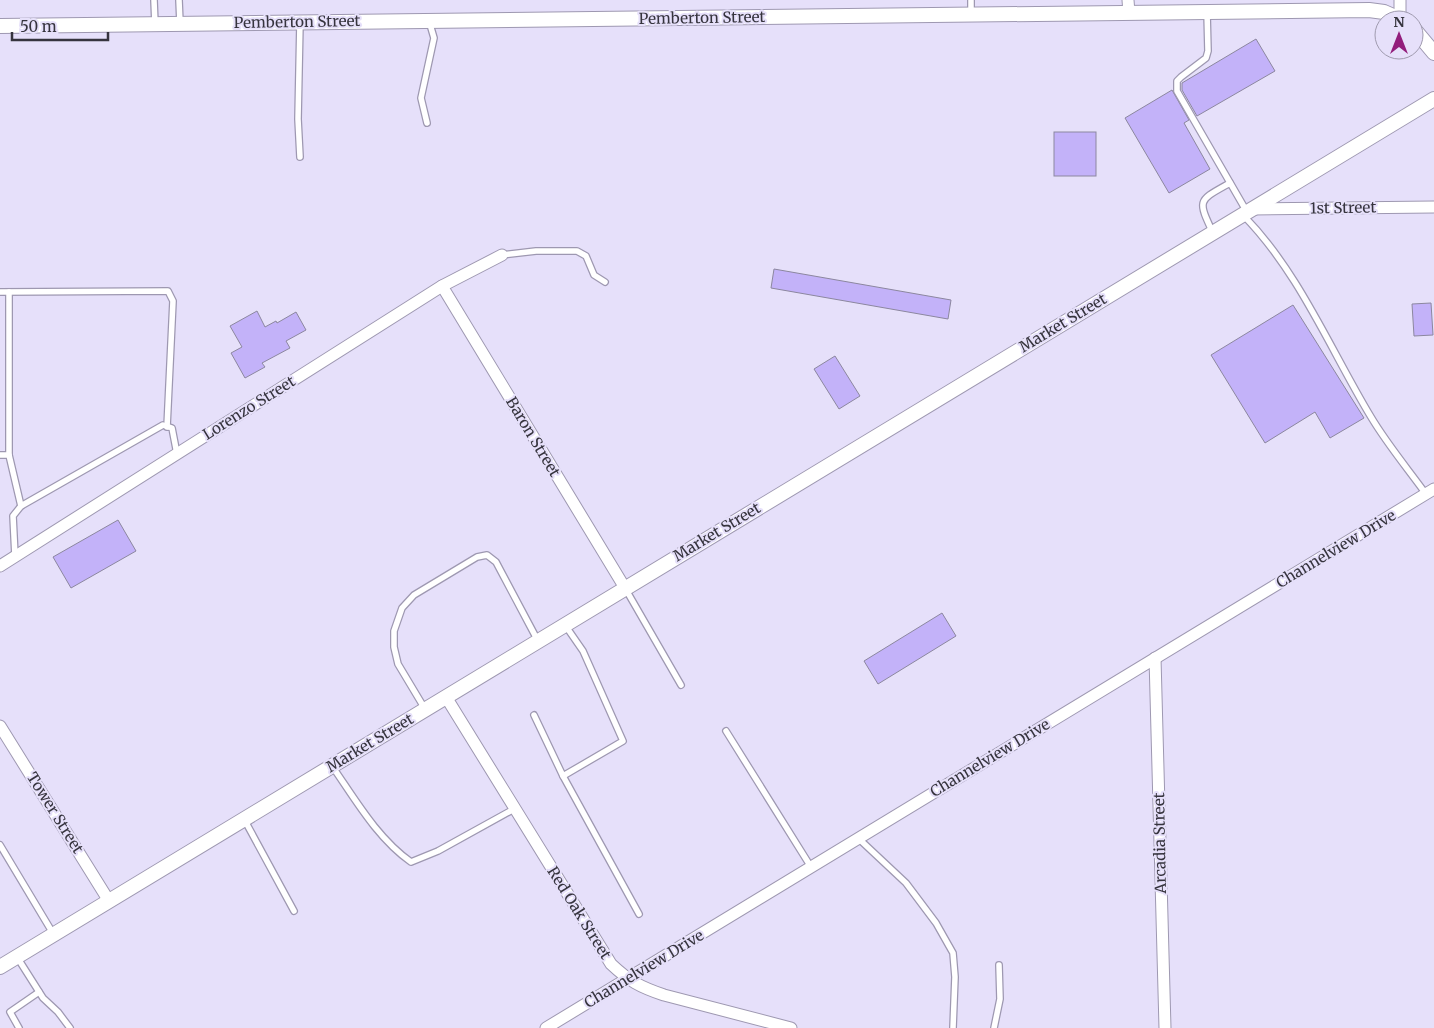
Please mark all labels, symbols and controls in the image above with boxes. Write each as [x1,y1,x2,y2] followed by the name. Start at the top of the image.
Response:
[639,7,766,28] street label: Pemberton Street
[12,10,109,42] scale bar
[1374,10,1424,60] north arrow
[234,11,361,32] street label: Pemberton Street
[1393,13,1405,31] text: N
[20,17,57,36] text: 50 m
[1310,197,1377,218] street label: 1st Street
[1016,289,1110,356] street label: Market Street
[199,371,299,444] street label: Lorenzo Street
[502,393,565,480] street label: Baron Street
[670,498,764,565] street label: Market Street
[1272,505,1399,592] street label: Channelview Drive
[323,709,417,776] street label: Market Street
[926,714,1053,801] street label: Channelview Drive
[23,769,88,857] street label: Tower Street
[1149,792,1170,895] street label: Arcadia Street
[543,863,616,963] street label: Red Oak Street
[580,925,707,1012] street label: Channelview Drive

